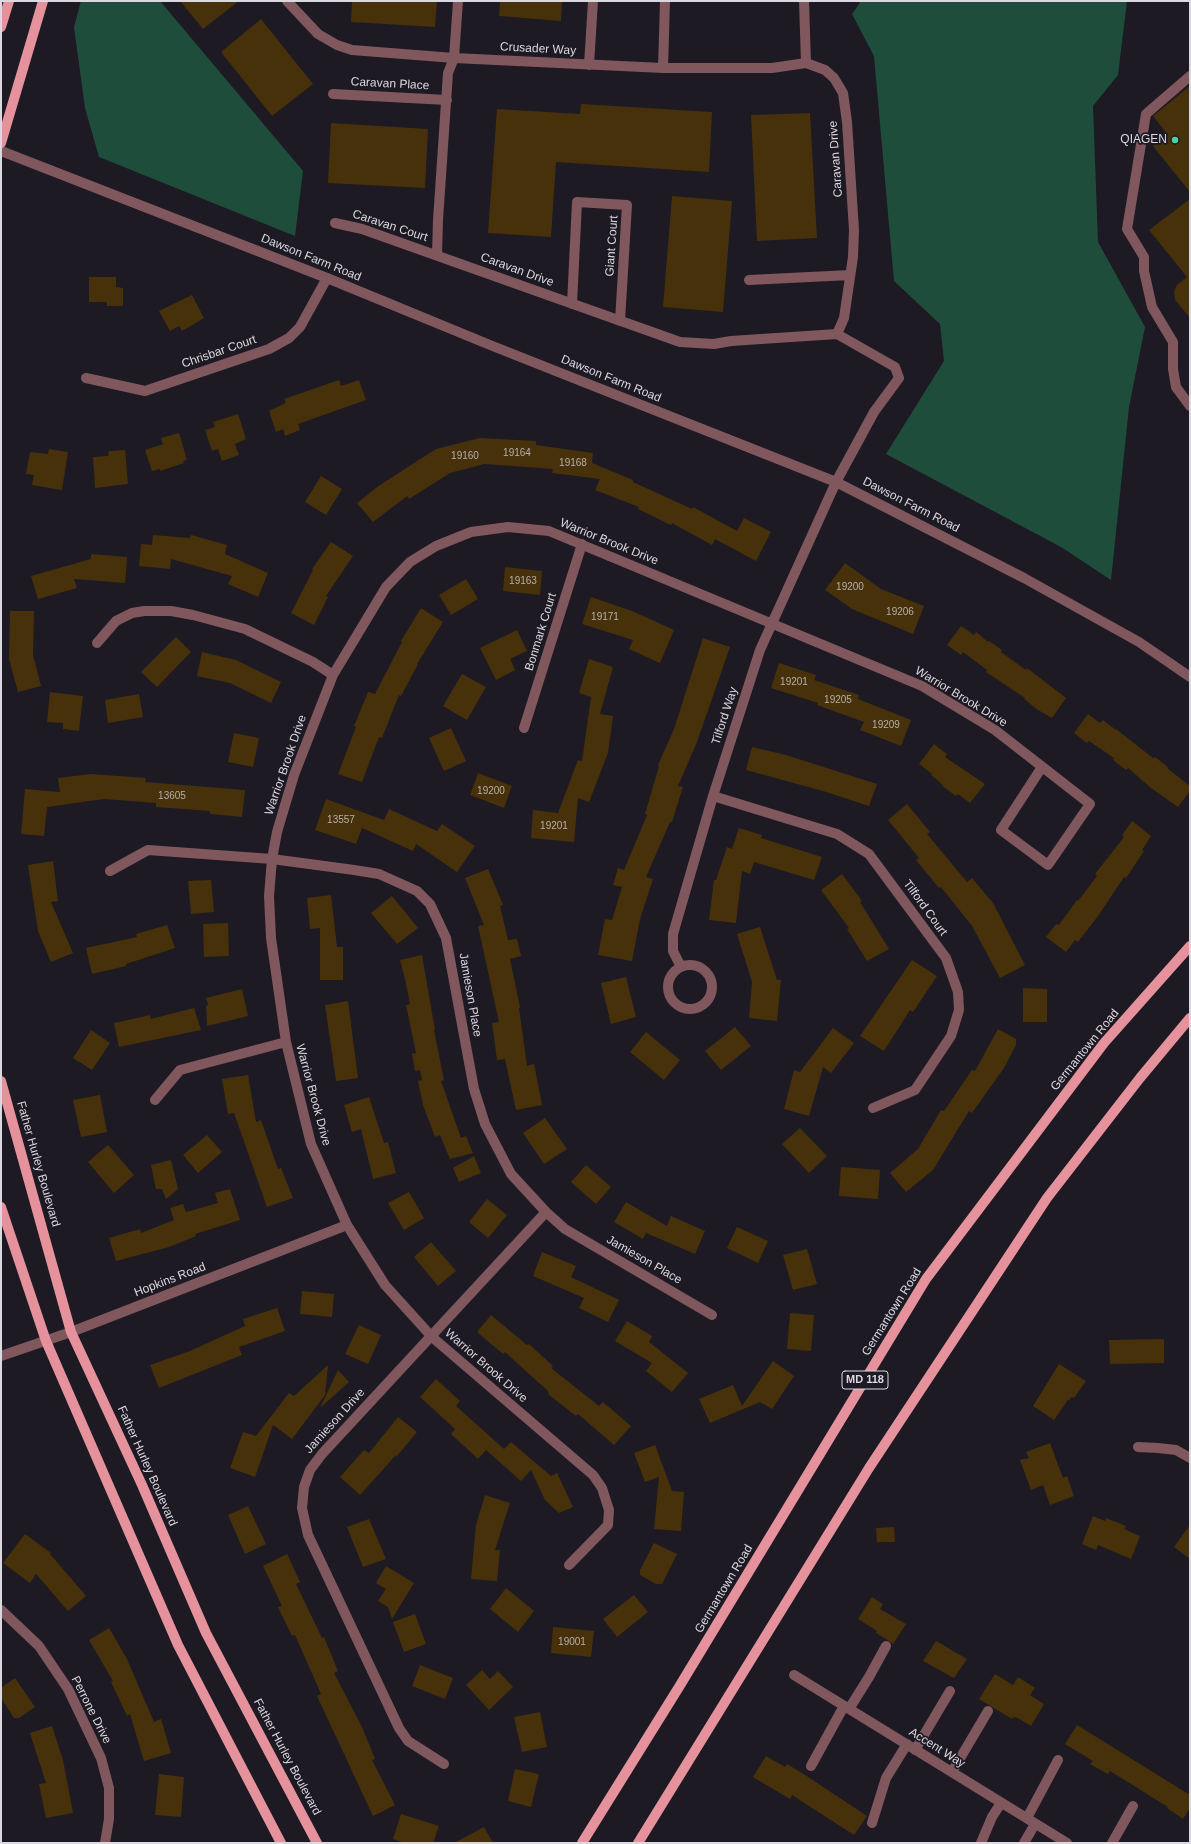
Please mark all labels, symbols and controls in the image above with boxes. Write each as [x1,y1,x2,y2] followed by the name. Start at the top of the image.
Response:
[500,40,576,58] street label: Crusader Way
[350,75,430,93] street label: Caravan Place
[826,120,846,198] street label: Caravan Drive
[1120,133,1167,147] place label: QIAGEN
[1170,135,1180,145] marker: QIAGEN
[351,207,429,245] street label: Caravan Court
[603,215,621,277] street label: Giant Court
[259,231,363,285] street label: Dawson Farm Road
[479,250,555,290] street label: Caravan Drive
[180,332,258,372] street label: Chrisbar Court
[559,352,663,406] street label: Dawson Farm Road
[503,447,531,459] house number: 19164
[451,450,479,462] house number: 19160
[559,457,587,469] house number: 19168
[860,474,962,536] street label: Dawson Farm Road
[558,516,660,568] street label: Warrior Brook Drive
[509,575,537,587] house number: 19163
[836,581,864,593] house number: 19200
[522,591,560,673] street label: Bonmark Court
[886,606,914,618] house number: 19206
[591,611,619,623] house number: 19171
[912,664,1010,730] street label: Warrior Brook Drive
[780,676,808,688] house number: 19201
[709,685,741,747] street label: Tilford Way
[824,694,852,706] house number: 19205
[262,713,310,817] street label: Warrior Brook Drive
[872,719,900,731] house number: 19209
[477,785,505,797] house number: 19200
[158,790,186,802] house number: 13605
[327,814,355,826] house number: 13557
[540,820,568,832] house number: 19201
[900,877,950,939] street label: Tilford Court
[456,952,484,1038] street label: Jamieson Place
[1048,1006,1122,1094] street label: Germantown Road
[292,1042,334,1148] street label: Warrior Brook Drive
[13,1100,63,1228] street label: Father Hurley Boulevard
[604,1233,684,1287] street label: Jamieson Place
[132,1260,208,1300] street label: Hopkins Road
[859,1265,925,1359] street label: Germantown Road
[442,1326,530,1406] street label: Warrior Brook Drive
[842,1371,888,1389] road number: MD 118
[302,1385,368,1457] street label: Jamieson Drive
[114,1404,180,1528] street label: Father Hurley Boulevard
[692,1542,756,1636] street label: Germantown Road
[558,1636,586,1648] house number: 19001
[68,1674,114,1746] street label: Perrone Drive
[250,1696,324,1818] street label: Father Hurley Boulevard
[906,1725,968,1771] street label: Accent Way

